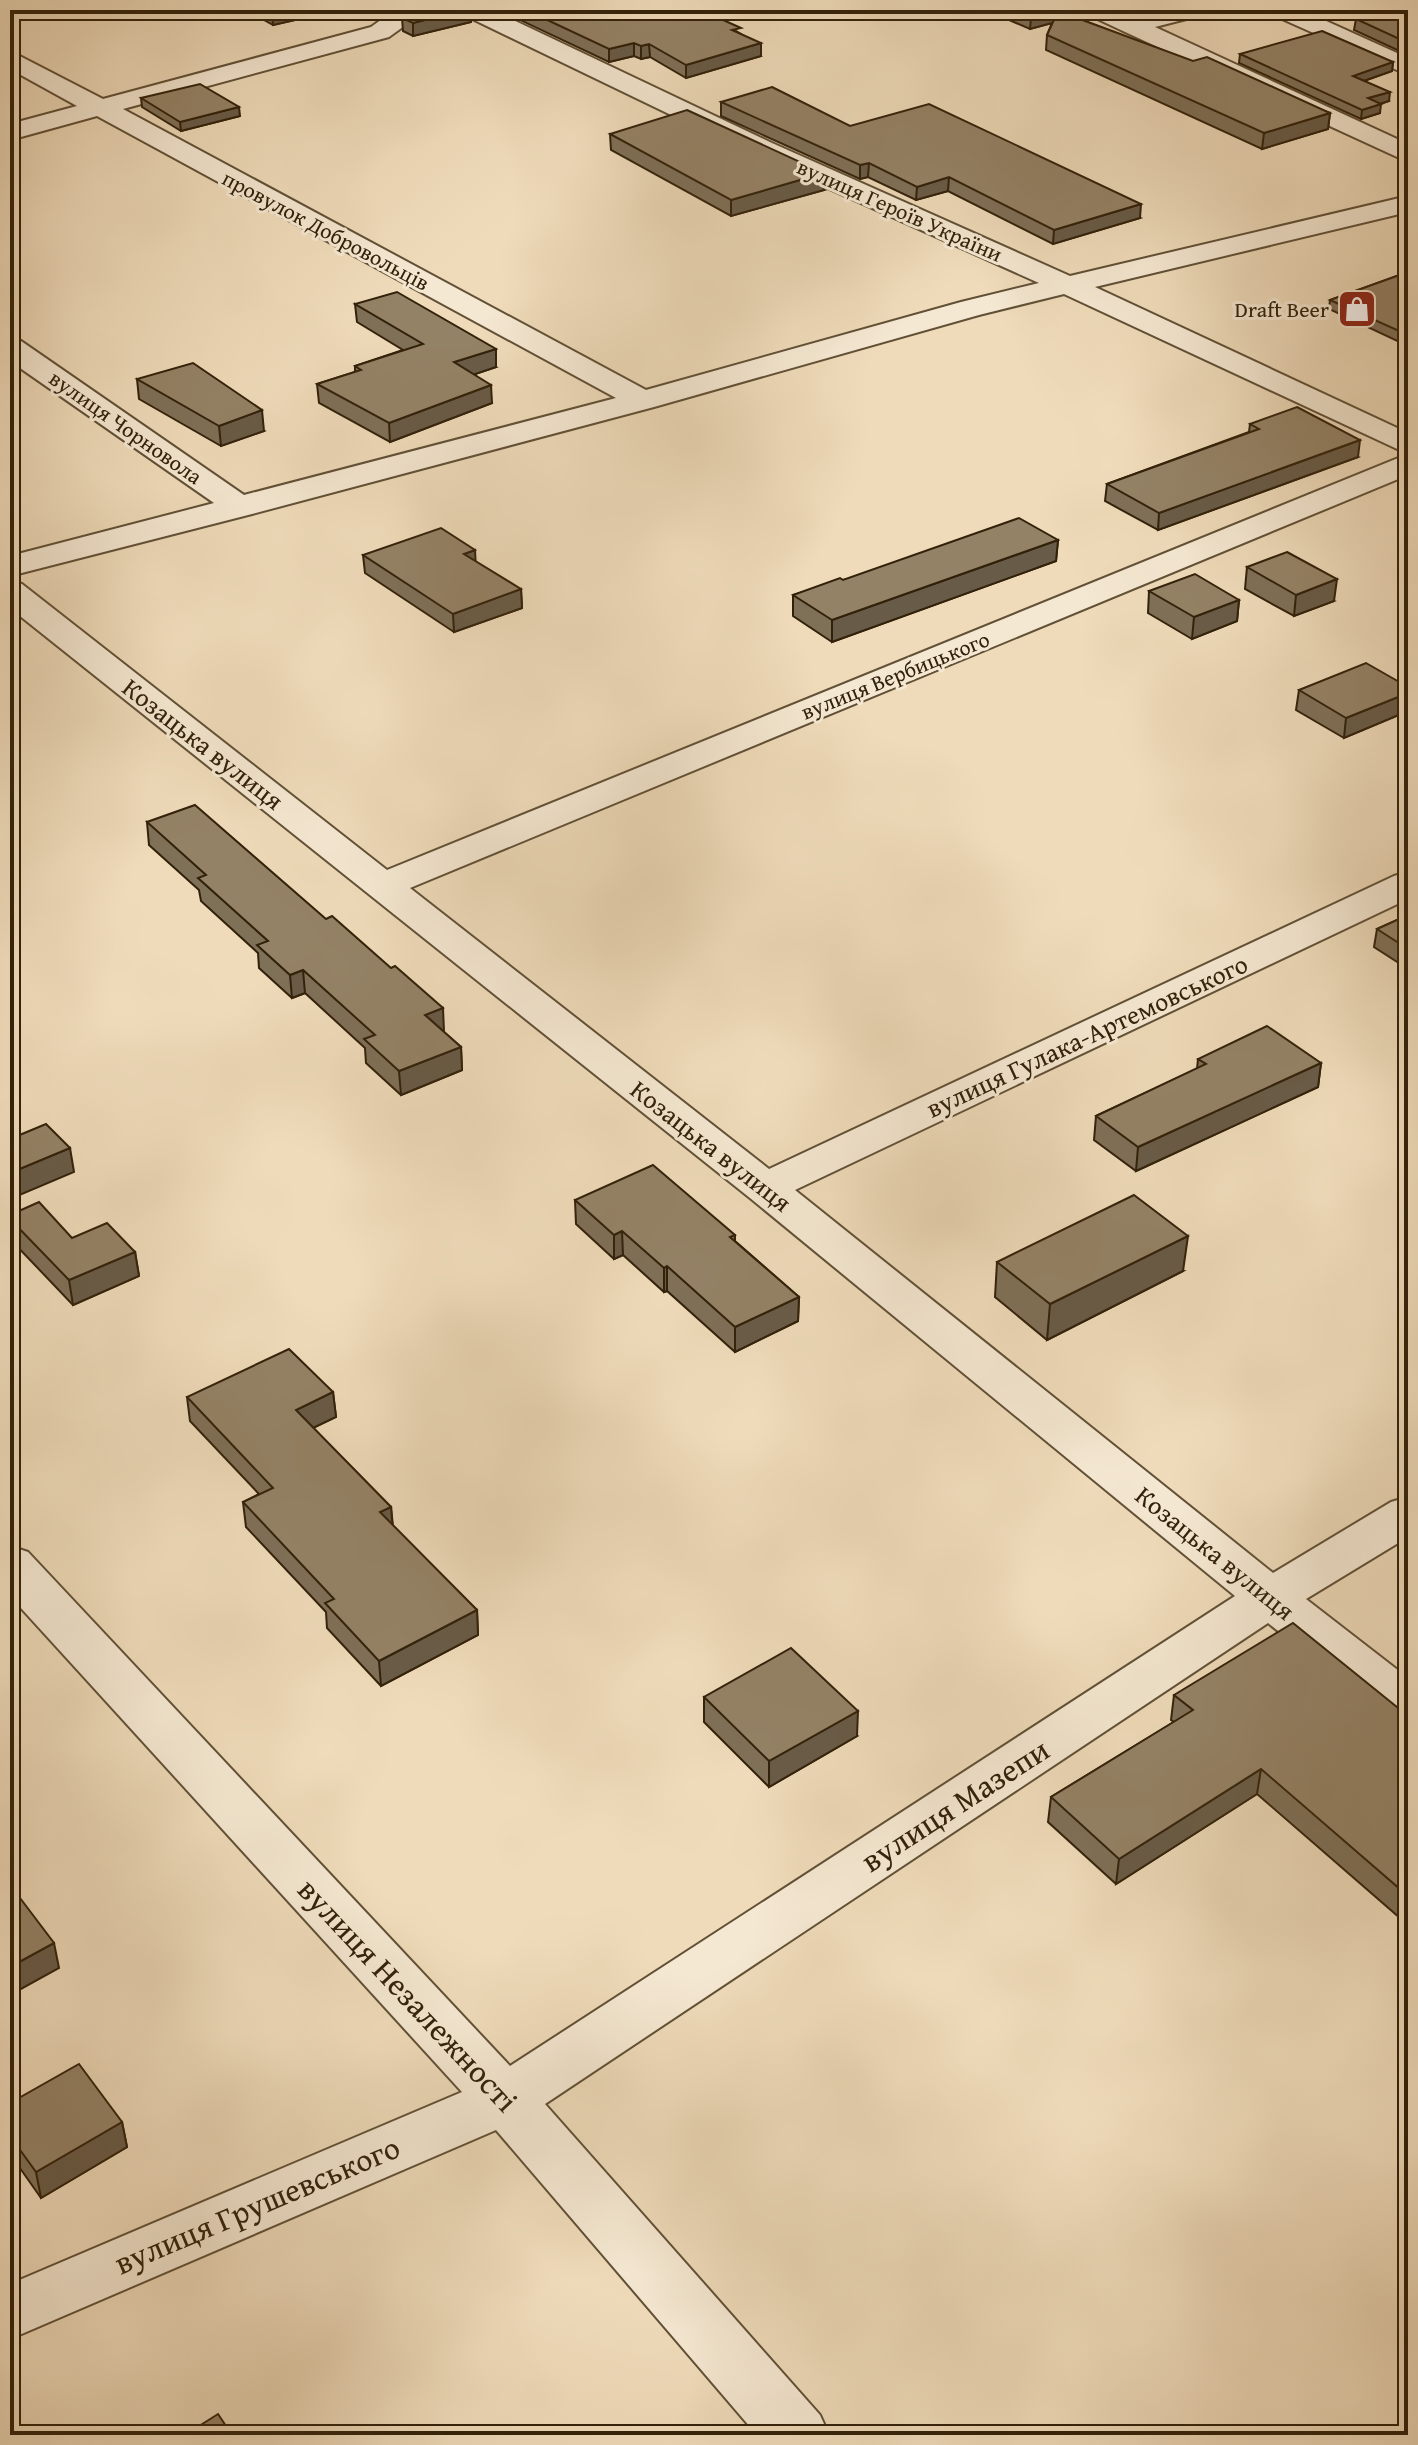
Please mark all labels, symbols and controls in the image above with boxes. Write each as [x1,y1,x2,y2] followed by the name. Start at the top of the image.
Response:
[792,150,1008,270] street label: вулиця Героїв України
[217,162,435,298] street label: провулок Добровольців
[1336,288,1378,330] shop icon: Draft Beer
[1235,293,1329,325] place label: Draft Beer
[43,362,210,492] street label: вулиця Чорновола
[796,623,994,727] street label: вулиця Вербицького
[114,668,292,819] street label: Козацька вулиця
[920,944,1254,1127] street label: вулиця Гулака-Артемовського
[622,1070,800,1221] street label: Козацька вулиця
[1127,1476,1303,1629] street label: Козацька вулиця
[851,1726,1058,1883] street label: вулиця Мазепи
[287,1867,530,2122] street label: вулиця Незалежності
[107,2123,407,2286] street label: вулиця Грушевського

